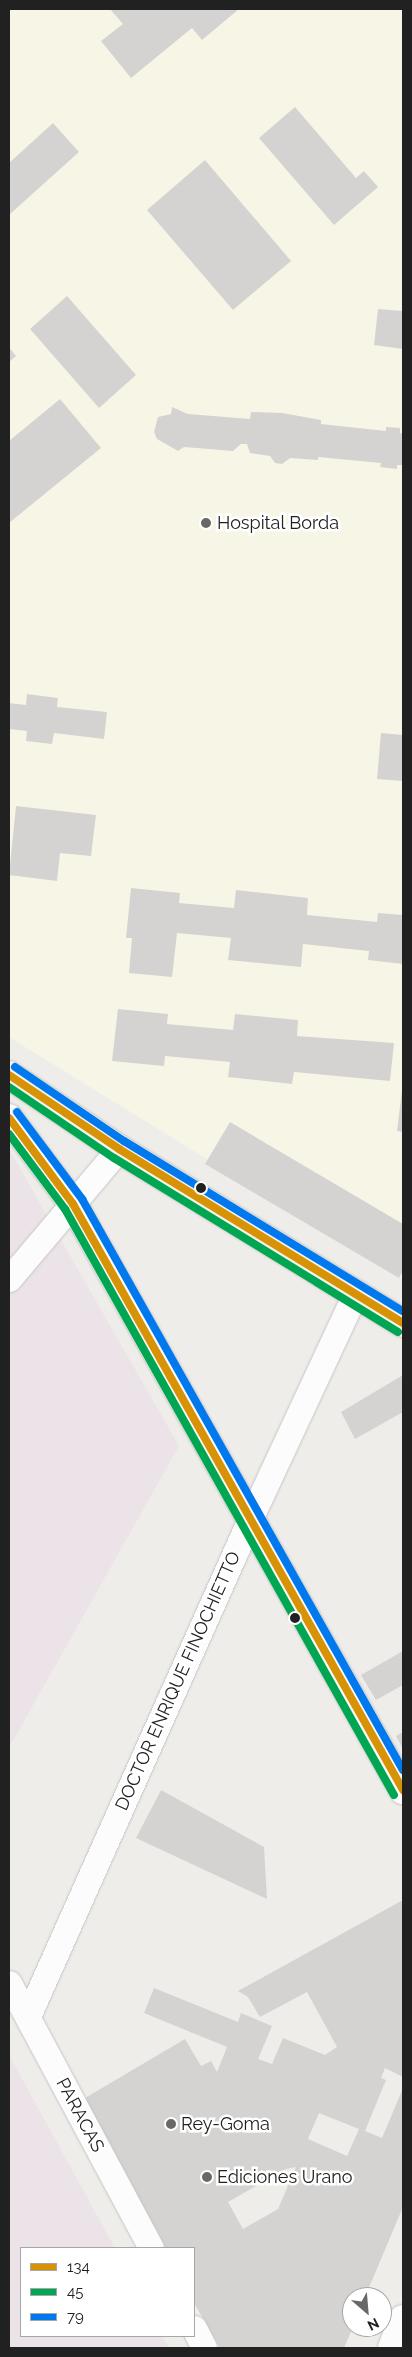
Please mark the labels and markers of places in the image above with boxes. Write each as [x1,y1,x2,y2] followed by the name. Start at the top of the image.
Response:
[217,512,340,534] place label: Hospital Borda
[199,516,213,530] marker: Hospital Borda
[196,1183,206,1193] unlabelled marker
[290,1613,300,1623] unlabelled marker
[181,2113,270,2135] place label: Rey-Goma
[165,2118,177,2130] marker: Rey-Goma
[217,2166,352,2188] place label: Ediciones Urano
[201,2171,213,2183] marker: Ediciones Urano

